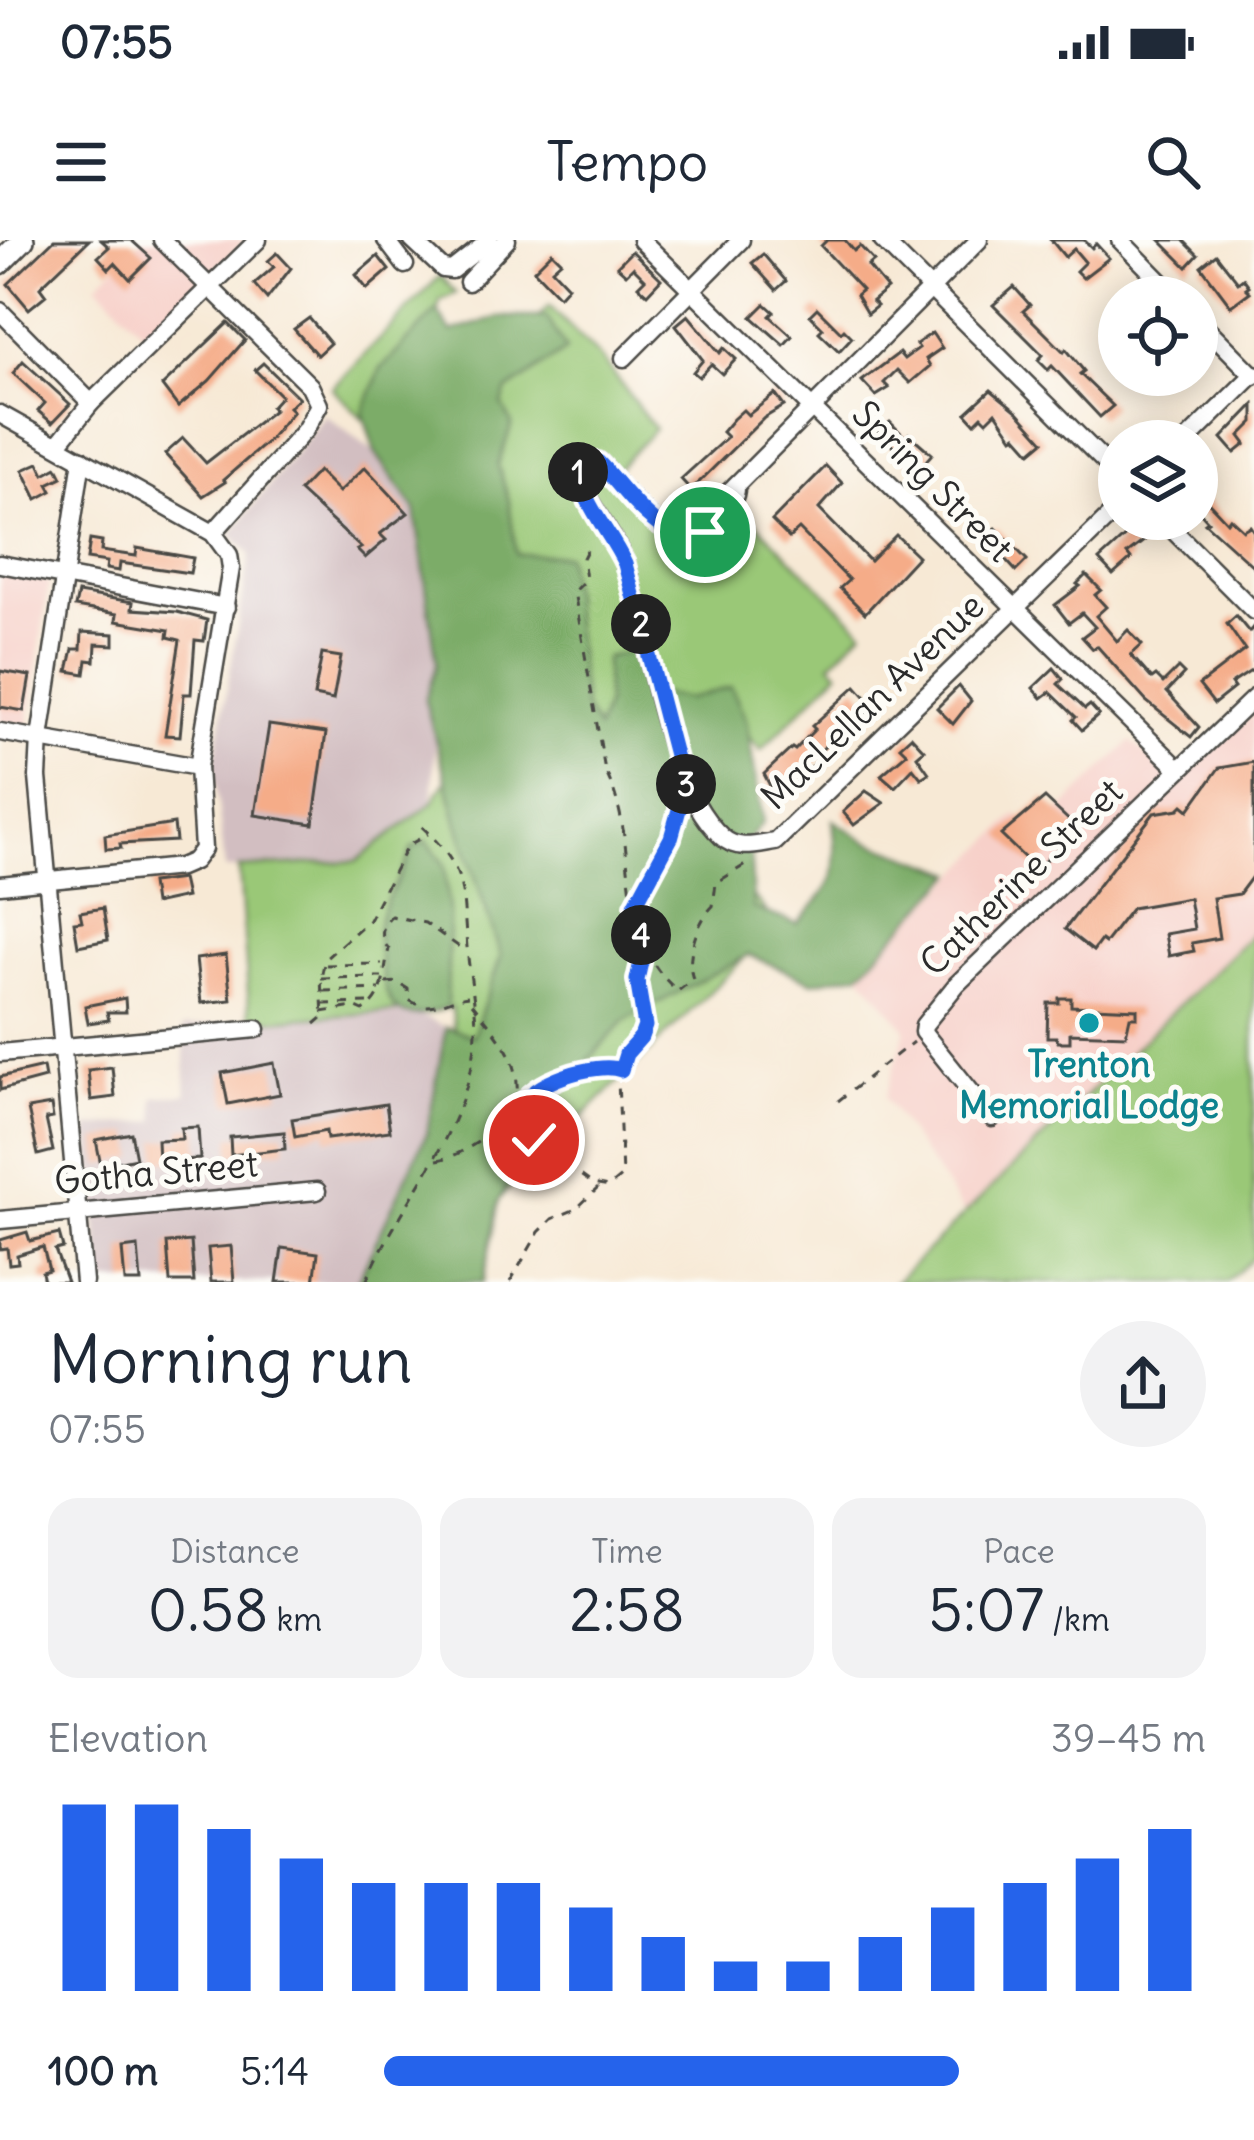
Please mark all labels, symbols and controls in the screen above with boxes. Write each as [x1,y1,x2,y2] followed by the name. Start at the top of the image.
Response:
[60,14,173,70] text: 07:55
[546,128,708,196] text: Tempo
[48,129,114,195] icon: menu
[1140,129,1206,195] icon: search
[1098,276,1218,540] map controls
[1098,276,1218,396] button: locate
[843,392,1022,571] street label: Spring Street
[1098,420,1218,540] button: layers
[548,442,608,502] pin: 1
[571,451,585,493] text: 1
[654,481,756,583] pin
[672,499,738,565] icon: arrive
[752,584,993,819] street label: MacLellan Avenue
[611,594,671,654] pin: 2
[632,603,650,645] text: 2
[656,754,716,814] pin: 3
[677,763,695,805] text: 3
[911,770,1132,985] street label: Catherine Street
[611,905,671,965] pin: 4
[631,914,651,956] text: 4
[1076,1010,1102,1036] marker: Trenton Memorial Lodge
[959,1042,1219,1128] place label: Trenton Memorial Lodge
[483,1089,585,1191] pin
[501,1107,567,1173] icon: check
[52,1141,260,1204] street label: Gotha Street
[48,1318,412,1401] text: Morning run
[1080,1321,1206,1447] button: share
[48,1405,146,1454] text: 07:55
[171,1530,299,1572] text: Distance
[591,1530,663,1572] text: Time
[983,1530,1055,1572] text: Pace
[148,1572,269,1647] text: 0.58
[569,1572,685,1647] text: 2:58
[928,1572,1044,1647] text: 5:07
[269,1598,322,1640] text: km
[1044,1598,1110,1640] text: /km
[48,1714,208,1763] text: Elevation
[1051,1714,1206,1763] text: 39–45 m
[48,2047,158,2096] text: 100 m
[240,2047,309,2096] text: 5:14

